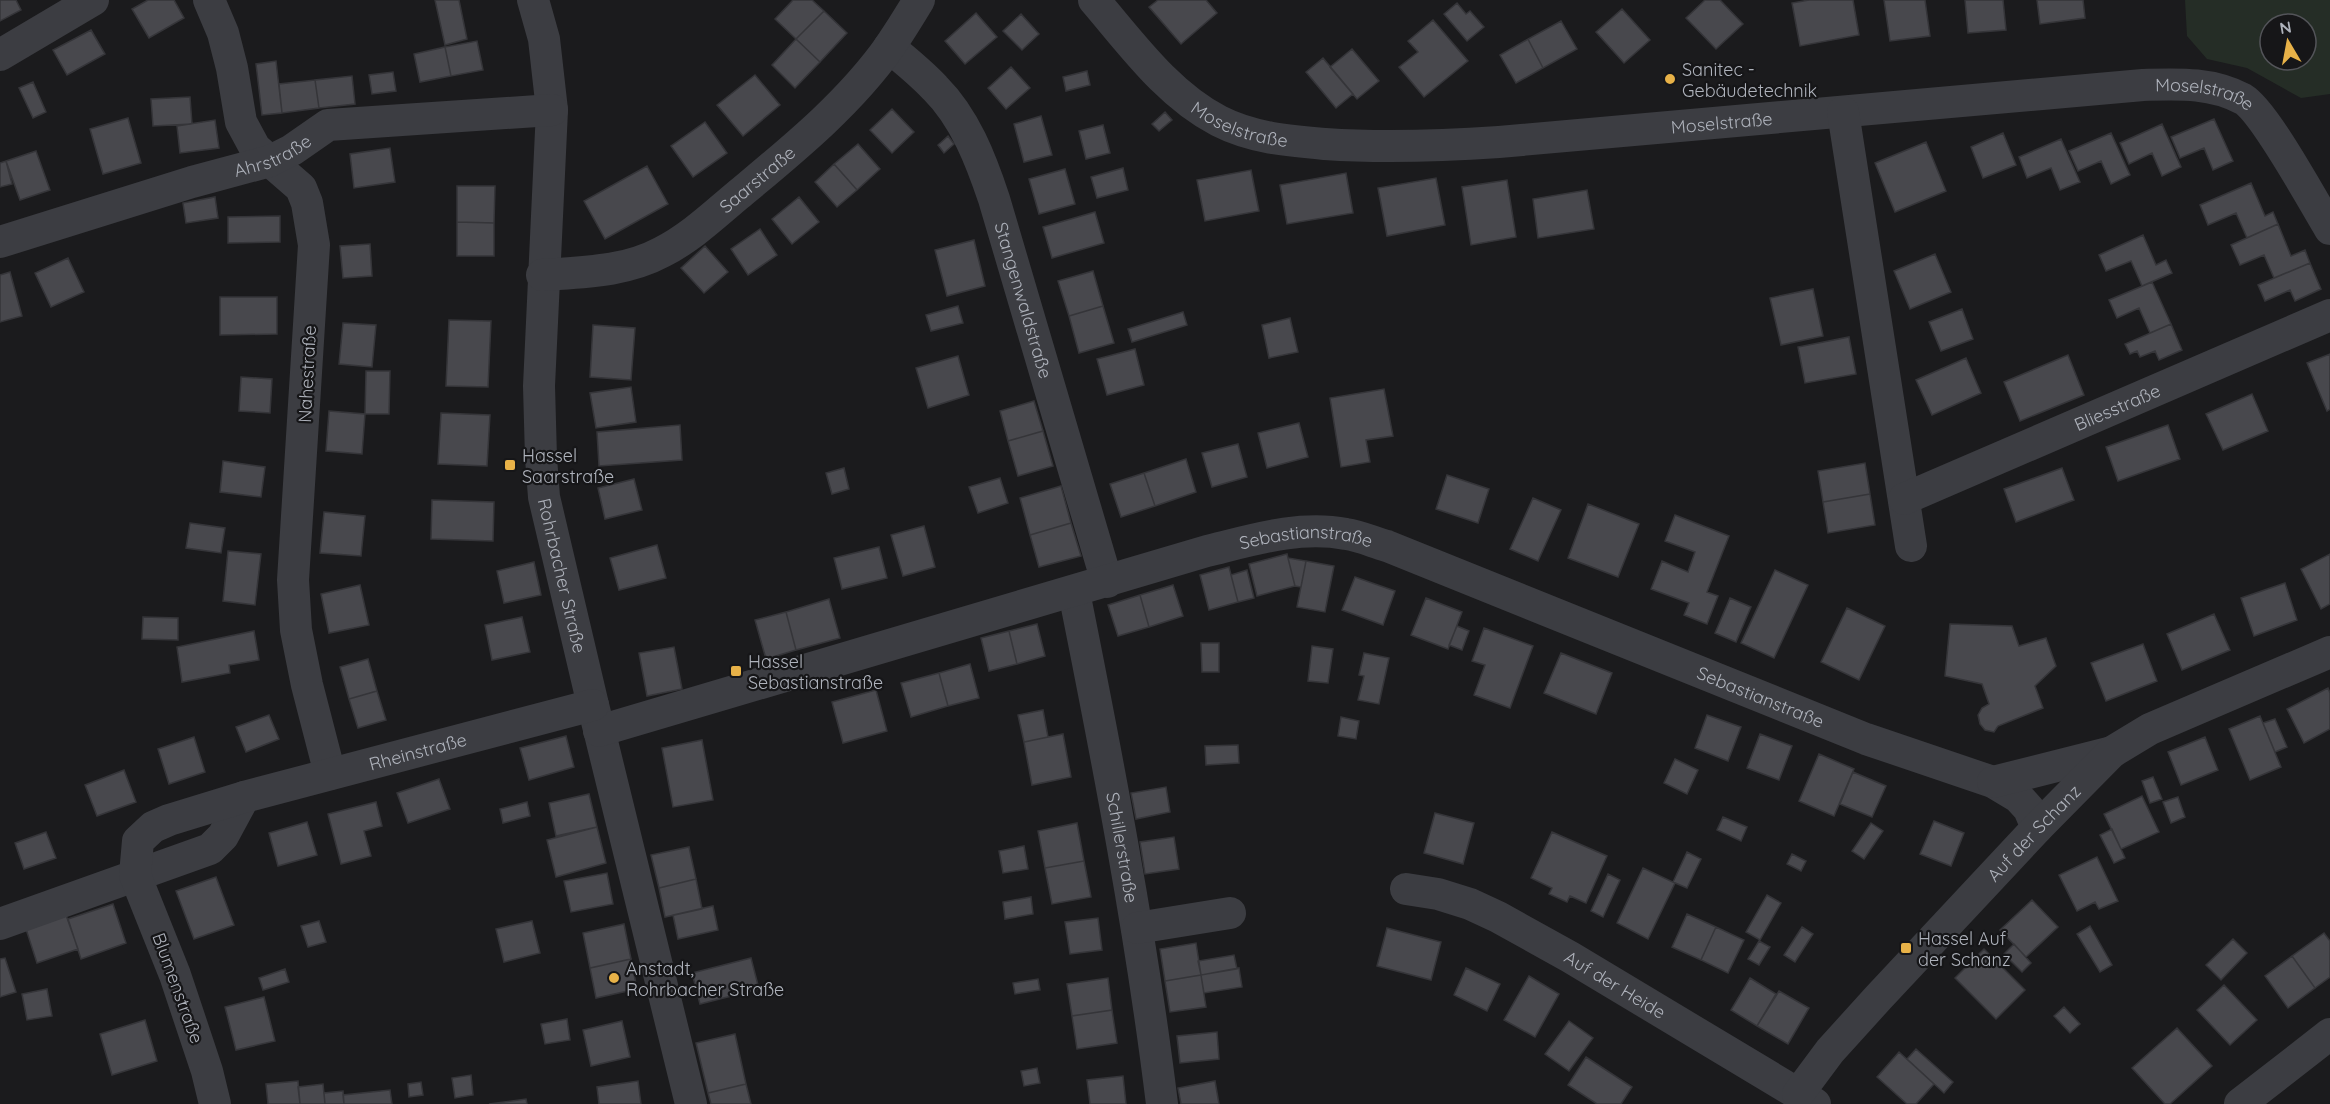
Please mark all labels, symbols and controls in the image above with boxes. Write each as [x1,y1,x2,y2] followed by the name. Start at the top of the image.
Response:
[2258,12,2318,72] north arrow
[2278,16,2293,38] text: N
[1682,58,1817,102] place label: Sanitec - Gebäudetechnik
[1663,72,1677,86] marker: Sanitec - Gebäudetechnik
[2155,73,2260,115] street label: Moselstraße
[1187,96,1289,152] street label: Moselstraße
[1670,106,1773,138] street label: Moselstraße
[231,129,315,182] street label: Ahrstraße
[714,141,800,218] street label: Saarstraße
[990,219,1058,381] street label: Stangenwaldstraße
[293,325,321,423] street label: Nahestraße
[2070,378,2164,436] street label: Bliesstraße
[522,444,614,488] place label: Hassel Saarstraße
[503,458,517,472] marker: Hassel Saarstraße
[533,496,592,655] street label: Rohrbacher Straße
[1237,520,1376,554] street label: Sebastianstraße
[748,650,883,694] place label: Hassel Sebastianstraße
[1694,661,1828,733] street label: Sebastianstraße
[729,664,743,678] marker: Hassel Sebastianstraße
[366,727,469,775] street label: Rheinstraße
[1982,779,2085,886] street label: Auf der Schanz
[1102,790,1144,904] street label: Schillerstraße
[1918,927,2011,971] place label: Hassel Auf der Schanz
[147,929,209,1047] street label: Blumenstraße
[1899,941,1913,955] marker: Hassel Auf der Schanz
[1560,945,1670,1023] street label: Auf der Heide
[626,957,784,1001] place label: Anstadt, Rohrbacher Straße
[607,971,621,985] marker: Anstadt, Rohrbacher Straße

